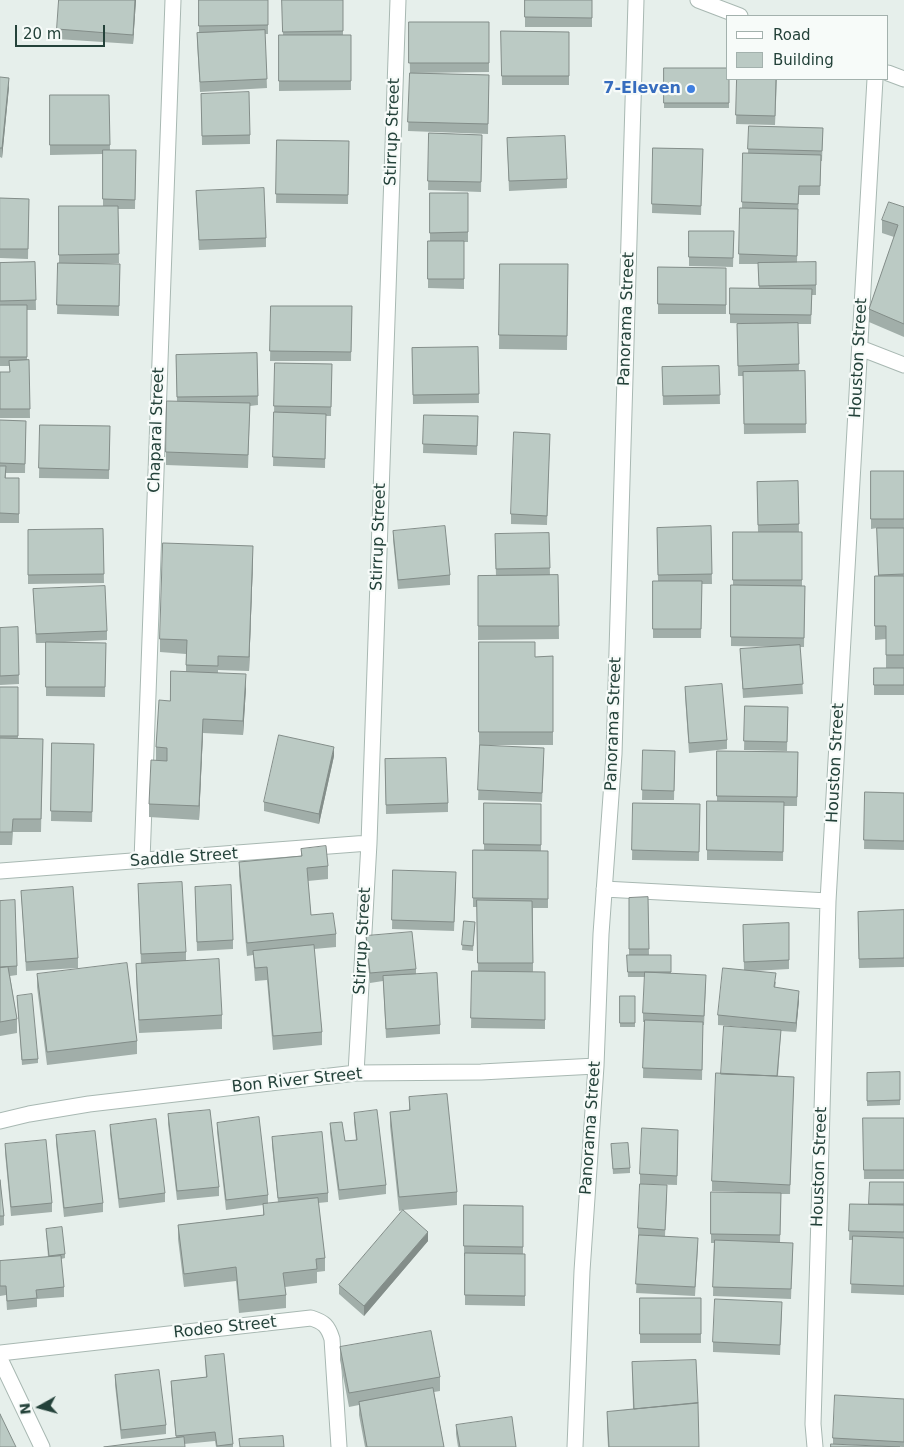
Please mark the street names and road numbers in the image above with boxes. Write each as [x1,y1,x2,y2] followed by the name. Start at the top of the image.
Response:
[382,78,404,186] street label: Stirrup Street
[615,252,639,386] street label: Panorama Street
[846,297,872,419] street label: Houston Street
[145,367,169,493] street label: Chaparal Street
[368,483,390,591] street label: Stirrup Street
[602,657,626,791] street label: Panorama Street
[823,702,849,824] street label: Houston Street
[129,845,239,871] street label: Saddle Street
[351,887,375,995] street label: Stirrup Street
[577,1060,605,1196] street label: Panorama Street
[231,1065,363,1097] street label: Bon River Street
[808,1107,832,1227] street label: Houston Street
[172,1313,278,1343] street label: Rodeo Street

